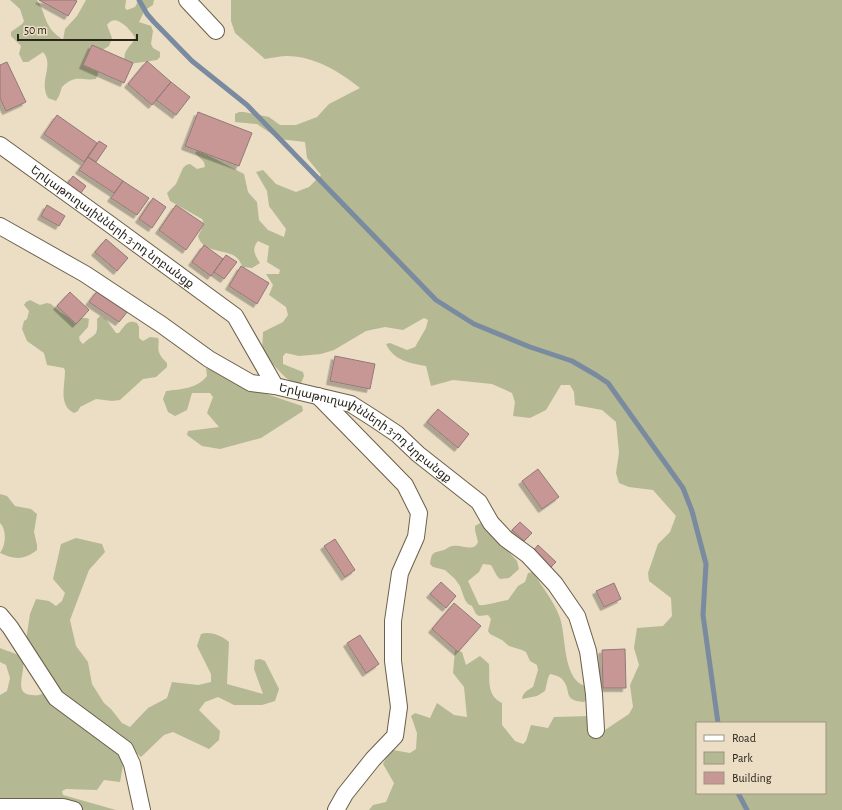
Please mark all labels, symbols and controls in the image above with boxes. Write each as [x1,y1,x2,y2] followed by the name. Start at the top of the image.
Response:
[18,16,137,42] scale bar
[24,24,47,36] text: 50 m
[29,163,196,291] street label: Երկաթուղայինների 3-րդ նրբանցք
[278,381,454,485] street label: Երկաթուղայինների 3-րդ նրբանցք
[696,722,826,794] legend
[732,732,756,744] text: Road
[732,752,753,764] text: Park
[732,772,772,784] text: Building

